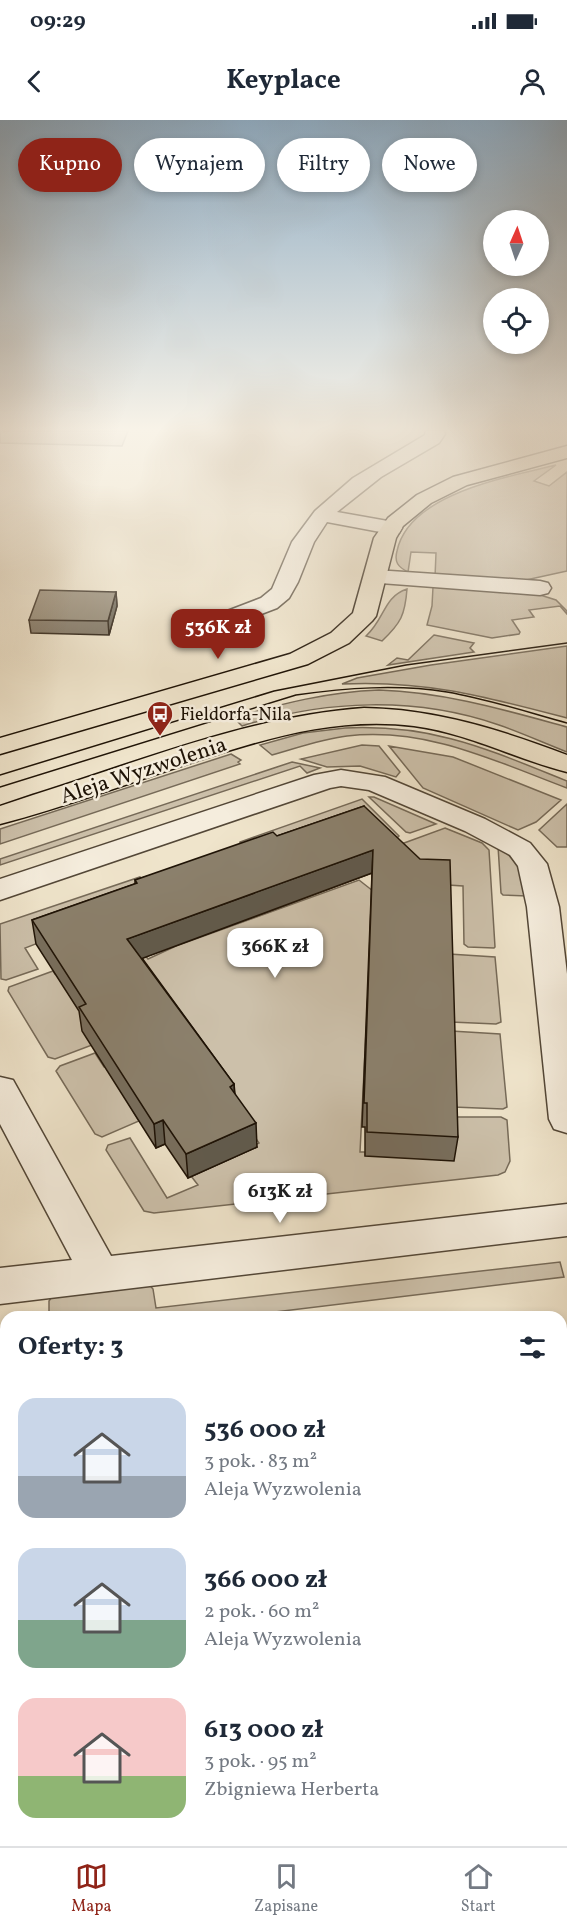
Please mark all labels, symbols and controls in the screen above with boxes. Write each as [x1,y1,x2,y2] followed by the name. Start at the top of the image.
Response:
[30,6,86,37] text: 09:29
[226,62,341,100] text: Keyplace
[18,65,51,98] icon: back
[516,65,549,98] icon: person
[18,138,122,192] chip: Kupno
[134,138,265,192] chip: Wynajem
[277,138,370,192] chip: Filtry
[382,138,477,192] chip: Nowe
[483,210,549,276] north arrow
[483,210,549,354] map controls
[483,288,549,354] button: locate
[163,609,273,660] pin: 536K zł
[185,614,251,642] text: 536K zł
[145,699,175,737] bus stop icon: Fieldorfa-Nila
[180,703,291,728] place label: Fieldorfa-Nila
[56,730,231,813] street label: Aleja Wyzwolenia
[220,928,330,979] pin: 366K zł
[241,933,309,961] text: 366K zł
[225,1173,335,1224] pin: 613K zł
[248,1178,312,1206] text: 613K zł
[18,1329,123,1365] text: Oferty: 3
[516,1331,549,1364] icon: filters
[204,1412,325,1448] text: 536 000 zł
[66,1422,138,1494] icon: home
[204,1448,317,1476] text: 3 pok. · 83 m²
[204,1476,362,1504] text: Aleja Wyzwolenia
[204,1562,327,1598] text: 366 000 zł
[66,1572,138,1644] icon: home
[204,1598,319,1626] text: 2 pok. · 60 m²
[204,1626,362,1654] text: Aleja Wyzwolenia
[204,1712,323,1748] text: 613 000 zł
[66,1722,138,1794] icon: home
[204,1748,317,1776] text: 3 pok. · 95 m²
[204,1776,379,1804] text: Zbigniewa Herberta
[71,1860,111,1918] tab: Mapa
[254,1860,318,1918] tab: Zapisane
[461,1860,496,1918] tab: Start

